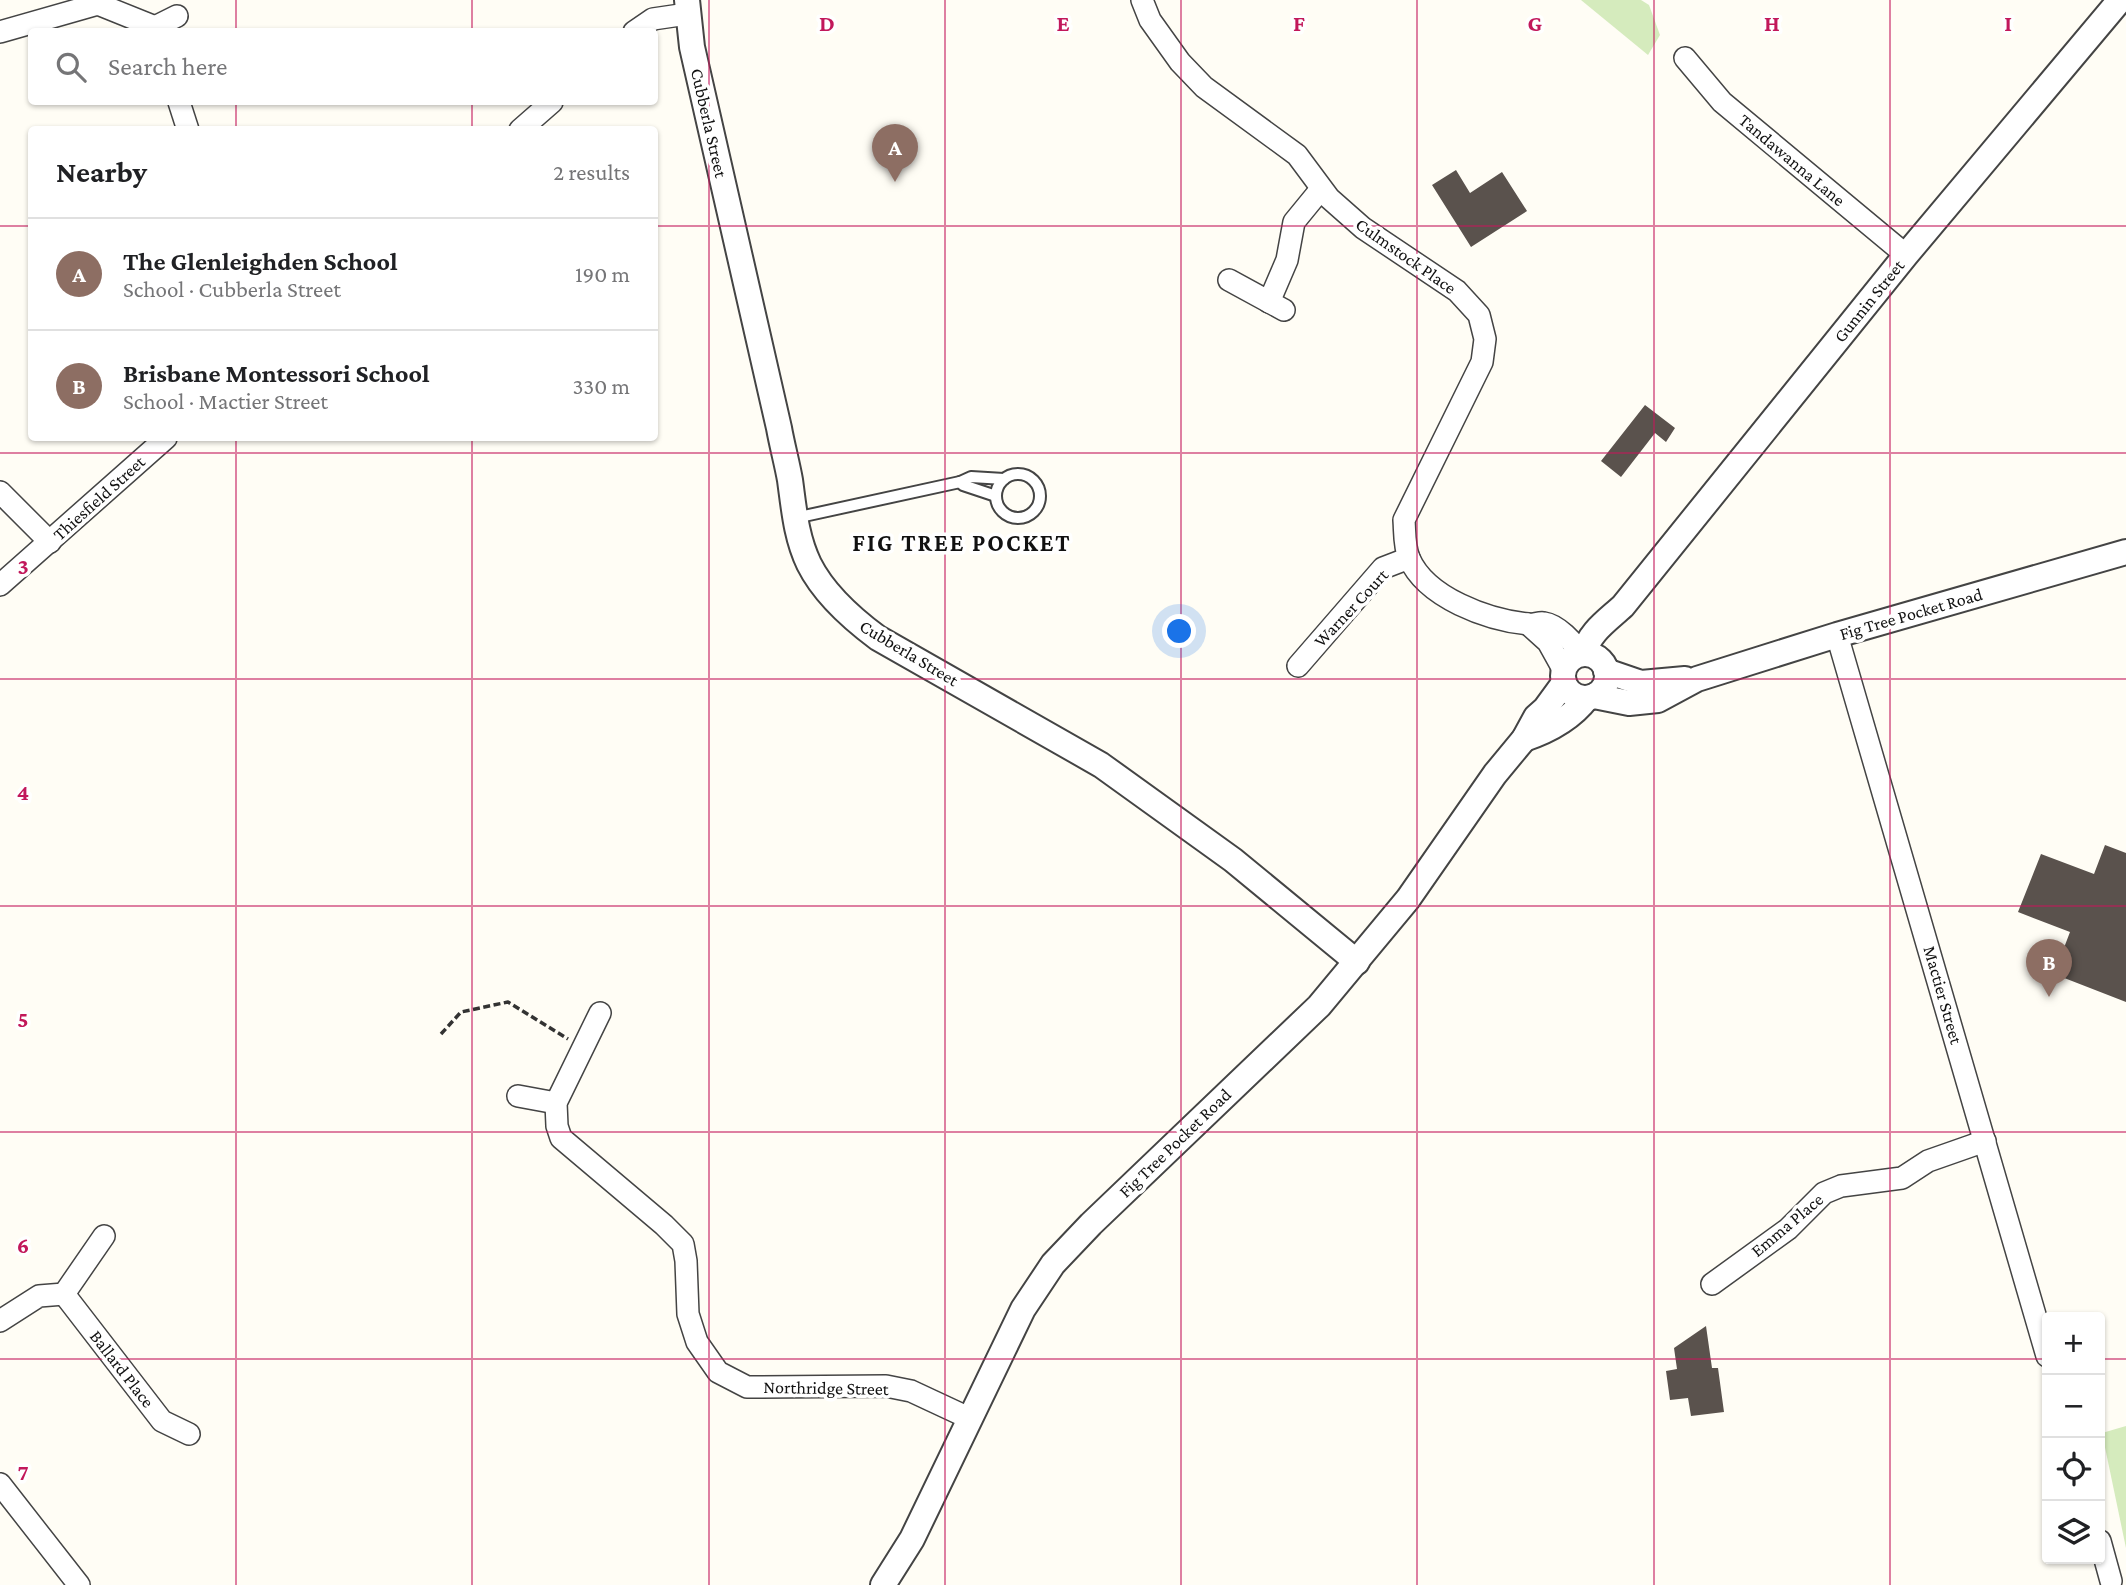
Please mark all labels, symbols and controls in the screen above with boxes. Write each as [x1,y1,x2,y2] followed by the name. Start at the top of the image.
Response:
[819,10,835,36] text: D
[1056,10,1070,36] text: E
[1293,10,1305,36] text: F
[1528,10,1543,36] text: G
[1764,10,1780,36] text: H
[2004,10,2012,36] text: I
[28,28,658,105] search box
[52,48,90,86] icon: search
[108,52,227,81] text: Search here
[687,66,732,181] street label: Cubberla Street
[1735,110,1849,210] street label: Tandawanna Lane
[872,124,918,182] pin: A
[56,155,147,188] text: Nearby
[553,159,630,185] text: 2 results
[1352,214,1460,298] street label: Culmstock Place
[123,247,398,276] text: The Glenleighden School
[1830,255,1909,346] street label: Gunnin Street
[72,261,86,287] text: A
[575,261,630,287] text: 190 m
[123,276,341,302] text: School · Cubberla Street
[123,359,430,388] text: Brisbane Montessori School
[72,373,86,399] text: B
[572,373,630,399] text: 330 m
[123,388,328,414] text: School · Mactier Street
[49,451,150,544] street label: Thiesfield Street
[852,529,1072,556] district label: FIG TREE POCKET
[17,553,29,579] text: 3
[1310,564,1393,651] street label: Warner Court
[1837,584,1985,644] street label: Fig Tree Pocket Road
[1162,614,1196,648] your location
[856,616,963,691] street label: Cubberla Street
[17,779,29,805] text: 4
[2026,939,2072,997] pin: B
[1919,944,1967,1047] street label: Mactier Street
[17,1006,29,1032] text: 5
[1115,1084,1235,1202] street label: Fig Tree Pocket Road
[1747,1189,1827,1261] street label: Emma Place
[17,1232,29,1258] text: 6
[2042,1312,2105,1564] map controls
[2042,1312,2105,1375] button: +
[86,1327,158,1412] street label: Ballard Place
[2042,1375,2105,1438] button: −
[763,1377,890,1399] street label: Northridge Street
[2042,1438,2105,1501] button: locate
[17,1459,29,1485] text: 7
[2042,1501,2105,1564] button: layers

